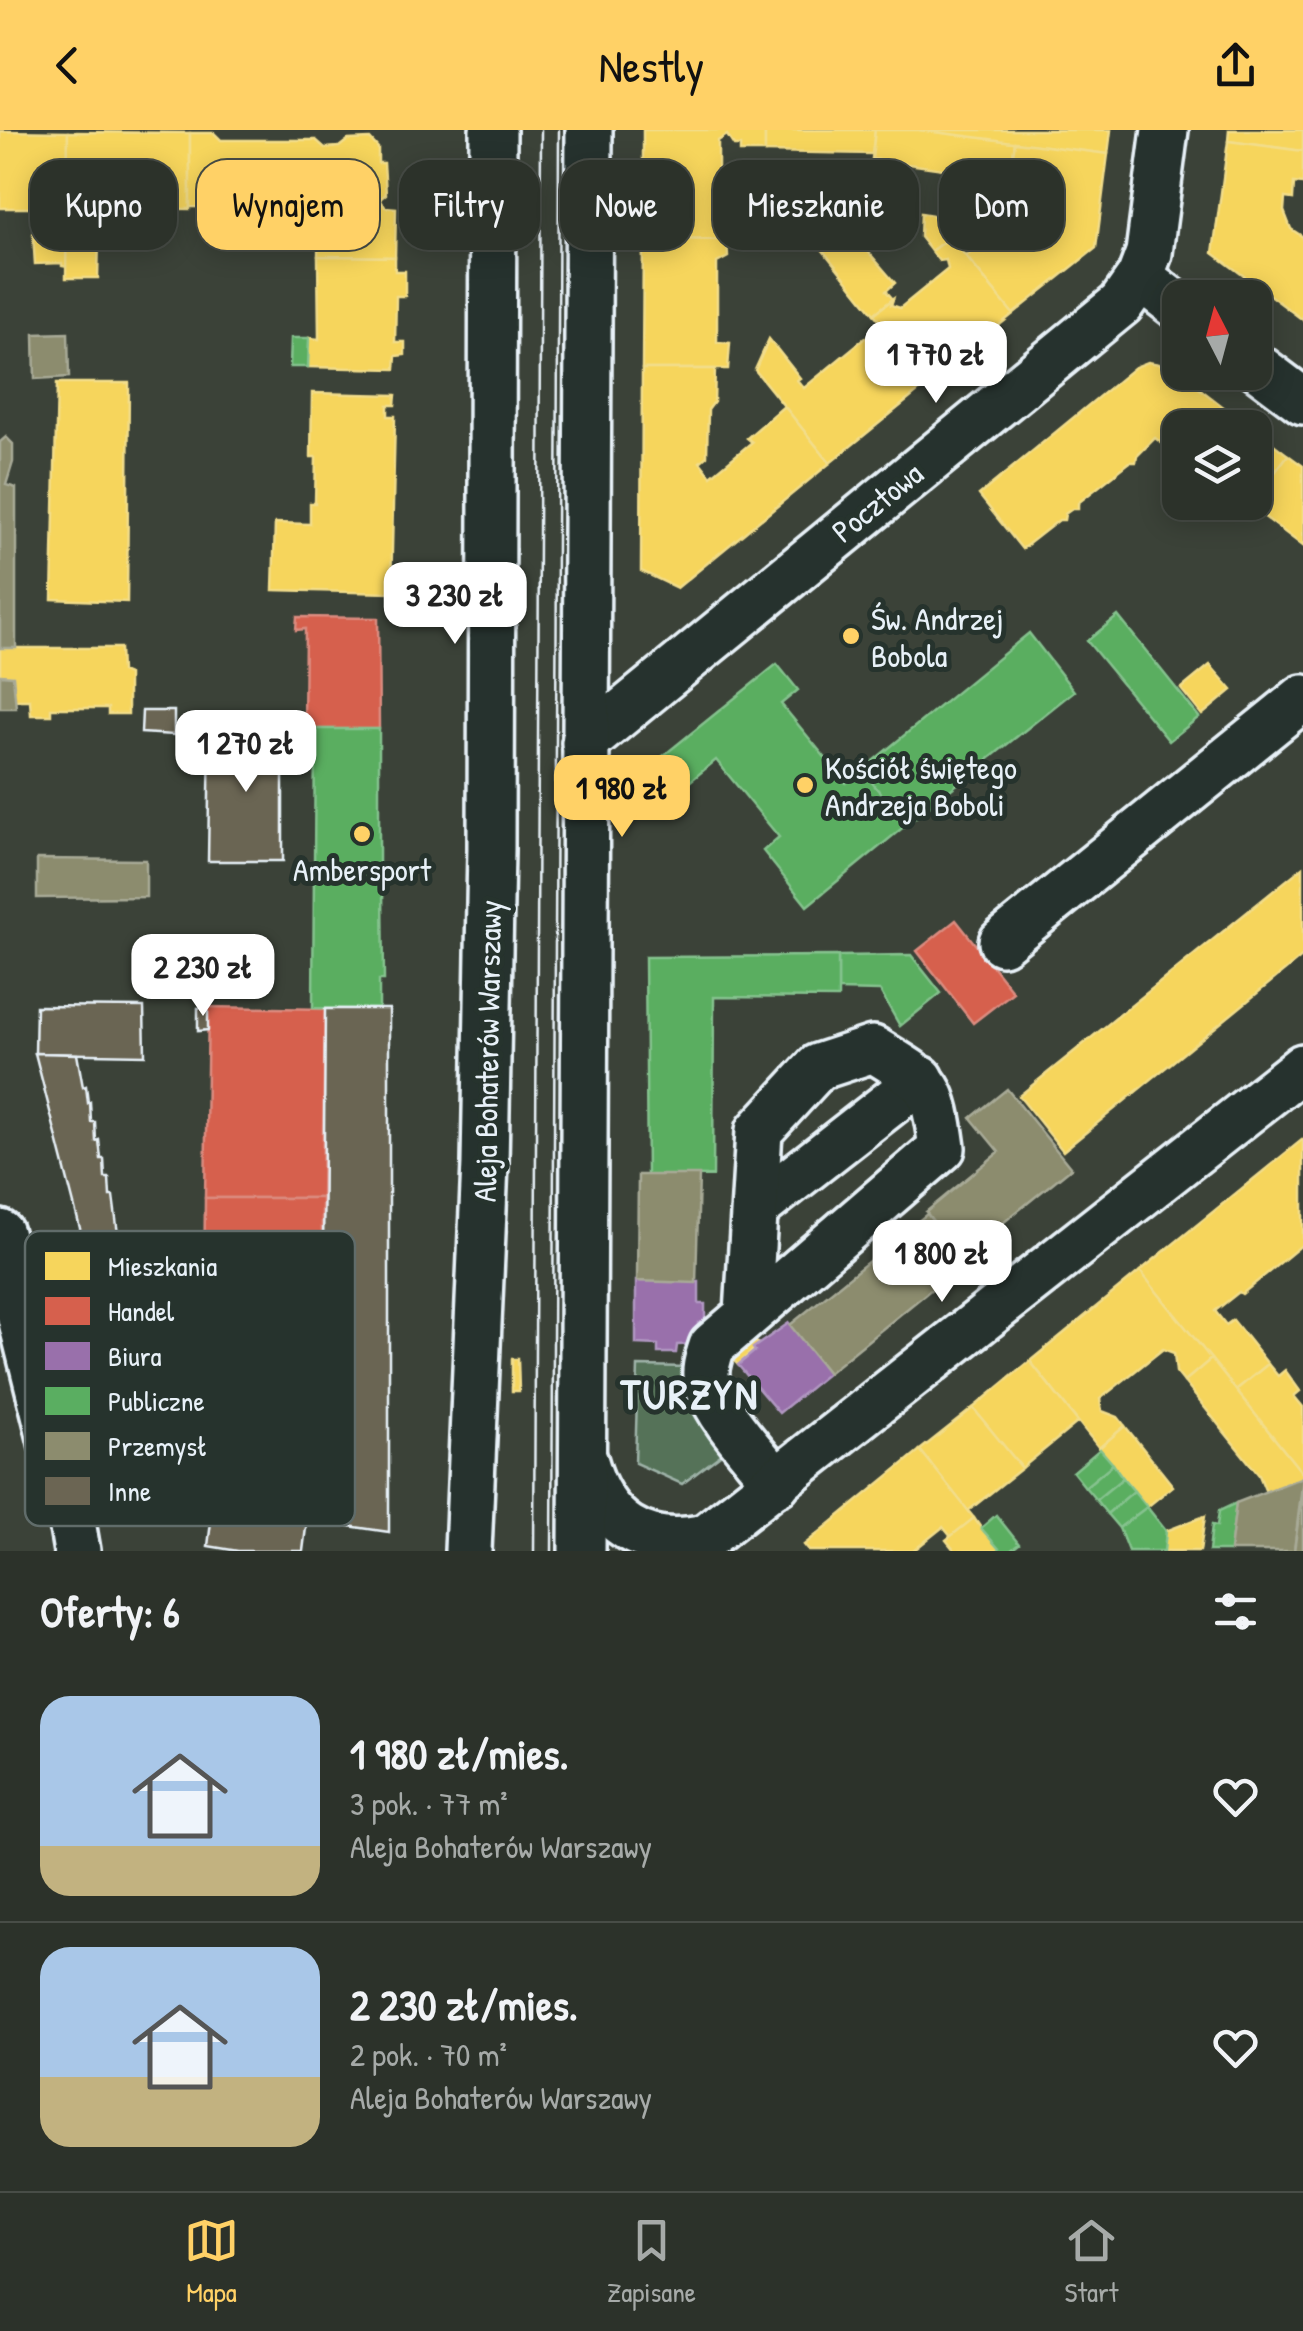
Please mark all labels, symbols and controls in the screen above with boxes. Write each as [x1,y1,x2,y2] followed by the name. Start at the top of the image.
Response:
[599,35,704,96] text: Nestly
[40,38,95,93] icon: back
[1208,38,1263,93] icon: share
[30,160,177,250] chip: Kupno
[197,160,379,250] chip: Wynajem
[399,160,540,250] chip: Filtry
[560,160,693,250] chip: Nowe
[713,160,919,250] chip: Mieszkanie
[939,160,1064,250] chip: Dom
[1162,280,1272,390] north arrow
[1162,280,1272,520] map controls
[833,321,1039,406] pin: 1 770 zł
[887,332,985,375] text: 1 770 zł
[1162,410,1272,520] button: layers
[822,452,932,552] street label: Pocztowa
[352,562,558,647] pin: 3 230 zł
[406,573,504,616] text: 3 230 zł
[871,597,1004,677] place label: Św. Andrzej Bobola
[840,625,862,647] marker: Św. Andrzej Bobola
[143,710,349,795] pin: 1 270 zł
[197,721,295,764] text: 1 270 zł
[825,746,1017,826] place label: Kościół świętego Andrzeja Boboli
[519,755,725,840] pin: 1 980 zł
[576,766,668,809] text: 1 980 zł
[794,774,816,796] marker: Kościół świętego Andrzeja Boboli
[351,823,373,845] marker: Ambersport
[293,848,432,891] place label: Ambersport
[463,900,511,1202] street label: Aleja Bohaterów Warszawy
[100,934,306,1019] pin: 2 230 zł
[153,945,253,988] text: 2 230 zł
[839,1220,1045,1305] pin: 1 800 zł
[25,1231,355,1526] legend
[895,1231,989,1274] text: 1 800 zł
[108,1247,217,1285] text: Mieszkania
[108,1292,175,1330] text: Handel
[108,1337,161,1375] text: Biura
[619,1365,760,1422] district label: TURZYN
[108,1382,205,1420] text: Publiczne
[108,1427,208,1465] text: Przemysł
[108,1472,151,1510] text: Inne
[40,1583,180,1640] text: Oferty: 6
[1208,1584,1263,1639] icon: filters
[350,1725,569,1782] text: 1 980 zł/mies.
[120,1736,240,1856] icon: home
[1208,1769,1263,1824] icon: heart
[350,1782,508,1825] text: 3 pok. · 77 m²
[350,1825,652,1868] text: Aleja Bohaterów Warszawy
[350,1976,578,2033] text: 2 230 zł/mies.
[120,1987,240,2107] icon: home
[1208,2020,1263,2075] icon: heart
[350,2033,507,2076] text: 2 pok. · 70 m²
[350,2076,652,2119] text: Aleja Bohaterów Warszawy
[184,2213,239,2311] tab: Mapa
[607,2213,696,2311] tab: Zapisane
[1064,2213,1119,2311] tab: Start

